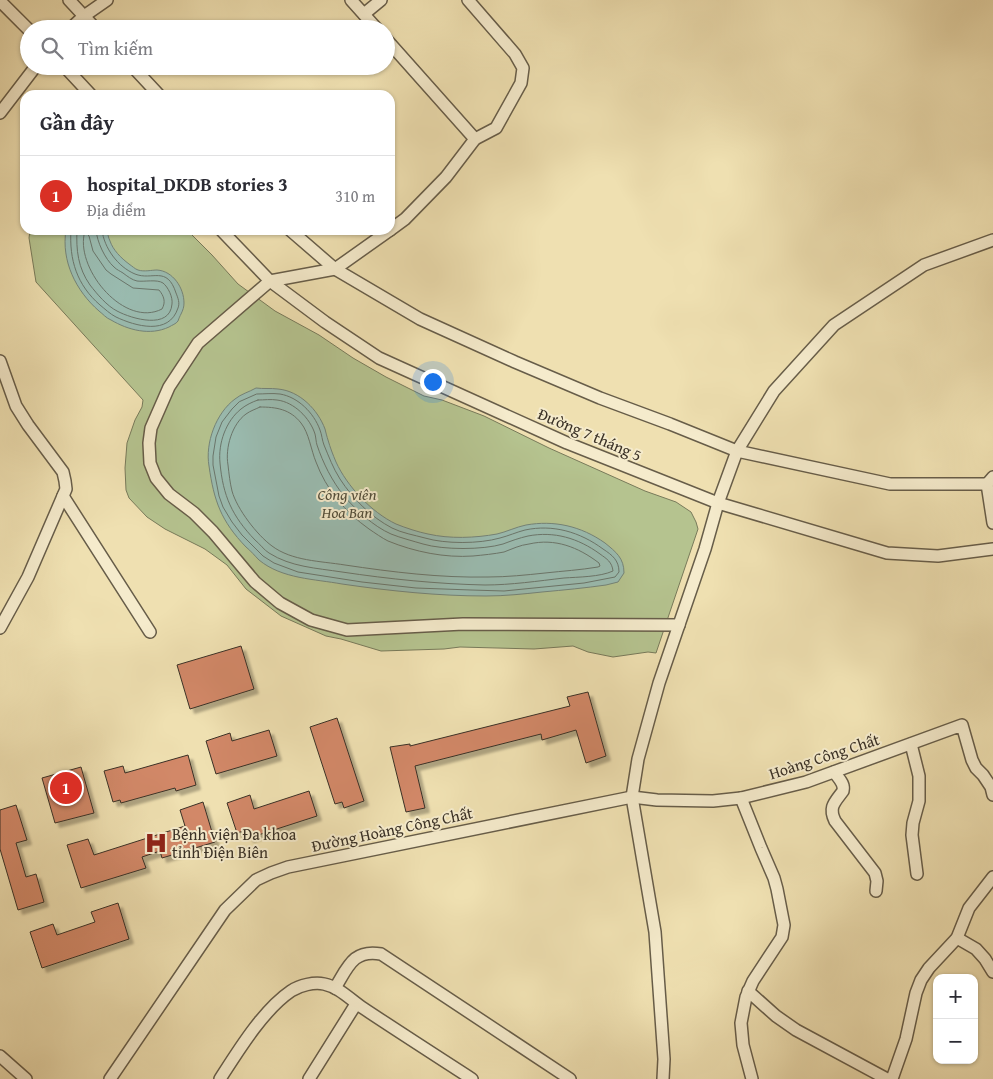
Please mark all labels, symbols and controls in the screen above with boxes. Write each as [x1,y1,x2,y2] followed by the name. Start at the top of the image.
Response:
[20,20,395,75] search box
[38,34,66,62] icon: search
[78,34,153,62] text: Tìm kiếm
[40,107,114,138] text: Gần đây
[87,170,288,198] text: hospital_DKDB stories 3
[52,184,60,208] text: 1
[335,184,375,208] text: 310 m
[87,198,146,222] text: Địa điểm
[420,369,446,395] your location
[534,401,646,467] street label: Đường 7 tháng 5
[317,482,377,524] park label: Công viên Hoa Ban
[766,727,883,785] street label: Hoàng Công Chất
[50,769,82,807] pin: 1
[309,800,475,858] street label: Đường Hoàng Công Chất
[172,822,297,864] place label: Bệnh viện Đa khoa tỉnh Điện Biên
[143,830,169,856] hospital icon: Bệnh viện Đa khoa tỉnh Điện Biên
[933,974,978,1064] map controls
[933,974,978,1019] button: +
[933,1019,978,1064] button: −

